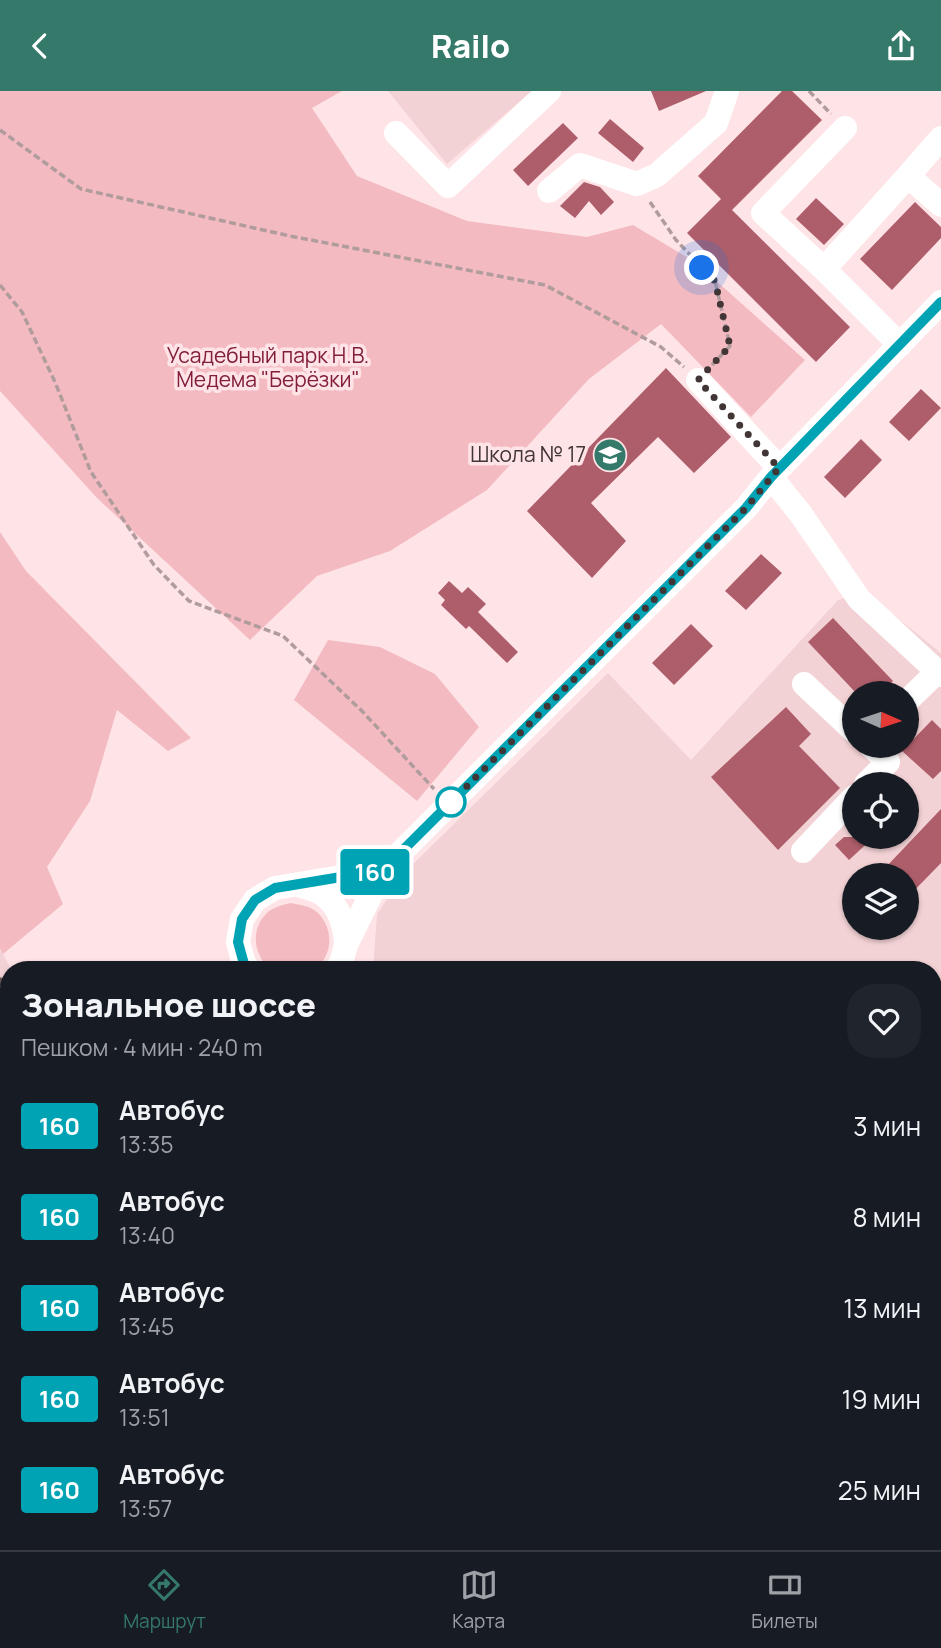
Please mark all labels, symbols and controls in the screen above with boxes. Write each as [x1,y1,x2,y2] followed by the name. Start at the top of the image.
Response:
[431,24,510,68] text: Railo
[21,27,59,65] icon: back
[882,27,920,65] icon: share
[684,250,719,285] your location
[167,341,369,393] park label: Усадебный парк Н.В. Медема "Берёзки"
[591,436,629,474] school or university icon: Школа № 17
[470,440,586,468] place label: Школа № 17
[842,681,919,758] north arrow
[842,681,919,940] map controls
[842,772,919,849] button: locate
[436,787,466,817] unlabelled marker
[335,849,415,895] line badge: 160
[354,855,396,888] text: 160
[842,863,919,940] button: layers
[21,982,316,1027] text: Зональное шоссе
[847,984,921,1058] button: heart
[21,1031,262,1063] text: Пешком · 4 мин · 240 m
[119,1092,225,1128] text: Автобус
[853,1108,921,1144] text: 3 мин
[39,1109,80,1142] text: 160
[119,1128,174,1160] text: 13:35
[119,1183,225,1219] text: Автобус
[853,1199,921,1235] text: 8 мин
[39,1200,80,1233] text: 160
[119,1219,175,1251] text: 13:40
[119,1274,225,1310] text: Автобус
[843,1290,921,1326] text: 13 мин
[39,1291,80,1324] text: 160
[119,1310,174,1342] text: 13:45
[119,1365,225,1401] text: Автобус
[841,1381,921,1417] text: 19 мин
[39,1382,80,1415] text: 160
[119,1401,170,1433] text: 13:51
[119,1456,225,1492] text: Автобус
[838,1472,921,1508] text: 25 мин
[39,1473,80,1506] text: 160
[119,1492,172,1524] text: 13:57
[123,1566,206,1634] tab: Маршрут
[452,1566,505,1634] tab: Карта
[751,1566,818,1634] tab: Билеты

